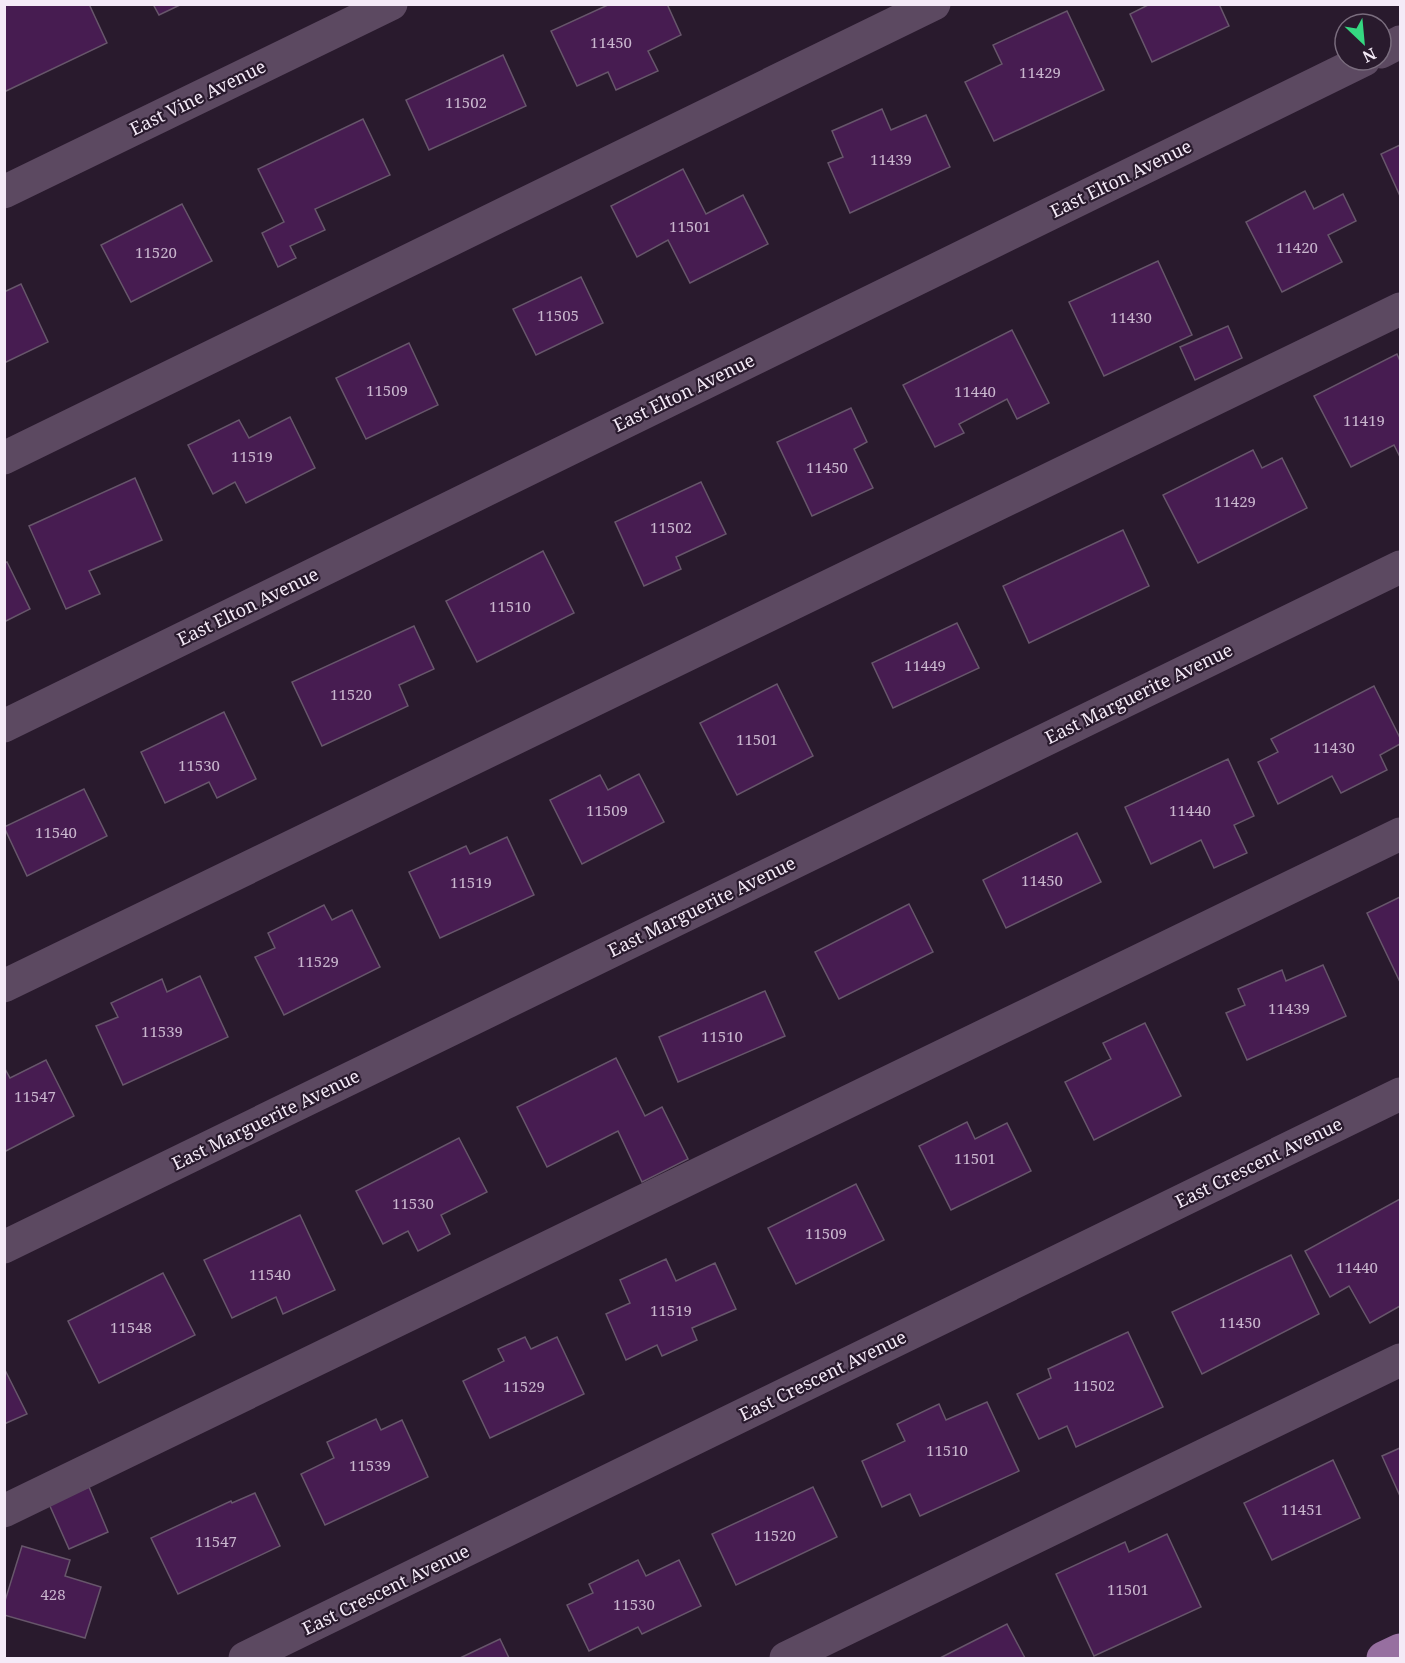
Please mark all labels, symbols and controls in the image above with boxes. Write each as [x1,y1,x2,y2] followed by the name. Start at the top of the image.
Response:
[1333,12,1393,72] north arrow
[590,32,632,52] house number: 11450
[1359,43,1380,68] text: N
[125,54,270,140] street label: East Vine Avenue
[1019,62,1061,82] house number: 11429
[445,92,487,112] house number: 11502
[1046,133,1195,223] street label: East Elton Avenue
[870,149,912,169] house number: 11439
[669,216,711,236] house number: 11501
[1276,237,1318,257] house number: 11420
[135,242,177,262] house number: 11520
[537,305,579,325] house number: 11505
[1110,307,1152,327] house number: 11430
[609,347,758,437] street label: East Elton Avenue
[366,380,408,400] house number: 11509
[954,381,996,401] house number: 11440
[1343,410,1385,430] house number: 11419
[231,446,273,466] house number: 11519
[806,457,848,477] house number: 11450
[1214,491,1256,511] house number: 11429
[650,517,692,537] house number: 11502
[173,561,322,651] street label: East Elton Avenue
[489,596,531,616] house number: 11510
[1041,637,1236,749] street label: East Marguerite Avenue
[904,655,946,675] house number: 11449
[330,684,372,704] house number: 11520
[736,729,778,749] house number: 11501
[1313,737,1355,757] house number: 11430
[178,755,220,775] house number: 11530
[586,800,628,820] house number: 11509
[1169,800,1211,820] house number: 11440
[35,822,77,842] house number: 11540
[604,850,799,962] street label: East Marguerite Avenue
[1021,870,1063,890] house number: 11450
[450,872,492,892] house number: 11519
[297,951,339,971] house number: 11529
[1268,998,1310,1018] house number: 11439
[141,1021,183,1041] house number: 11539
[701,1026,743,1046] house number: 11510
[168,1063,363,1175] street label: East Marguerite Avenue
[14,1086,56,1106] house number: 11547
[1171,1111,1346,1213] street label: East Crescent Avenue
[954,1148,996,1168] house number: 11501
[392,1193,434,1213] house number: 11530
[805,1223,847,1243] house number: 11509
[1336,1257,1378,1277] house number: 11440
[249,1264,291,1284] house number: 11540
[650,1300,692,1320] house number: 11519
[1219,1312,1261,1332] house number: 11450
[110,1317,152,1337] house number: 11548
[735,1324,910,1426] street label: East Crescent Avenue
[1073,1375,1115,1395] house number: 11502
[503,1376,545,1396] house number: 11529
[926,1440,968,1460] house number: 11510
[349,1455,391,1475] house number: 11539
[1281,1499,1323,1519] house number: 11451
[754,1525,796,1545] house number: 11520
[195,1531,237,1551] house number: 11547
[298,1538,473,1640] street label: East Crescent Avenue
[1107,1579,1149,1599] house number: 11501
[40,1584,66,1604] house number: 428
[613,1594,655,1614] house number: 11530

